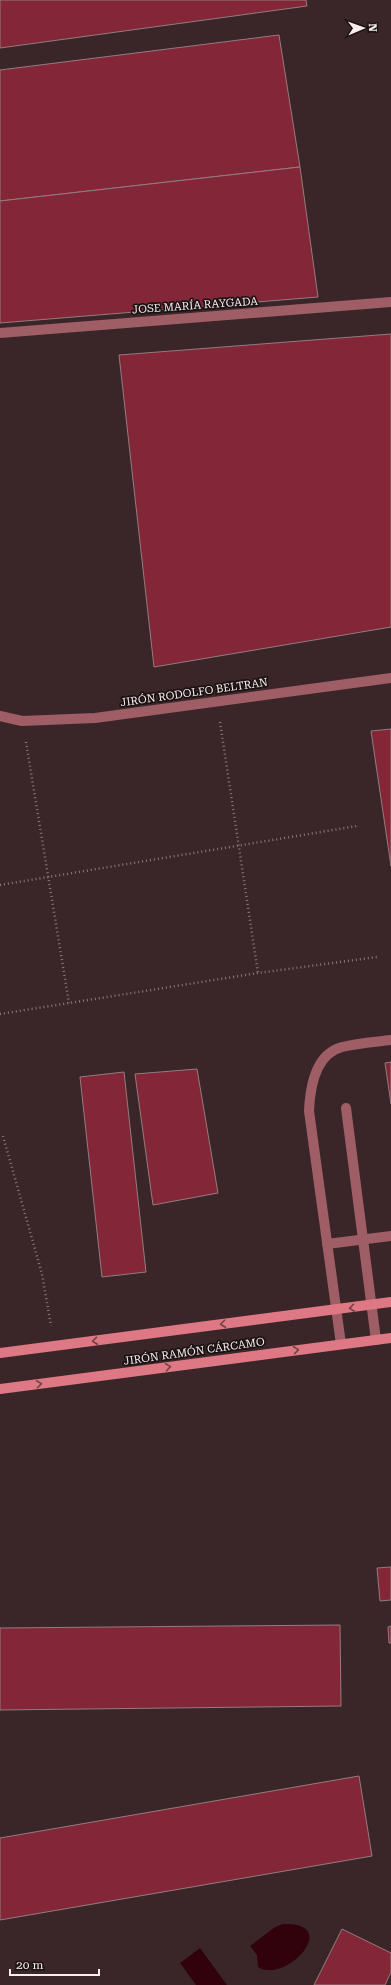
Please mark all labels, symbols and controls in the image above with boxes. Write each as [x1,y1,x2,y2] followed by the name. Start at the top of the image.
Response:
[343,8,383,48] north arrow
[366,23,379,33] text: N
[132,294,259,316] street label: JOSE MARÍA RAYGADA
[119,675,269,709] street label: JIRÓN RODOLFO BELTRAN
[349,1303,355,1312] one-way arrow
[220,1320,227,1329] one-way arrow
[122,1334,266,1368] street label: JIRÓN RAMÓN CÁRCAMO
[91,1336,98,1345] one-way arrow
[293,1346,299,1355] one-way arrow
[164,1363,171,1372] one-way arrow
[36,1380,42,1389] one-way arrow
[10,1951,99,1977] scale bar
[16,1958,43,1972] text: 20 m

